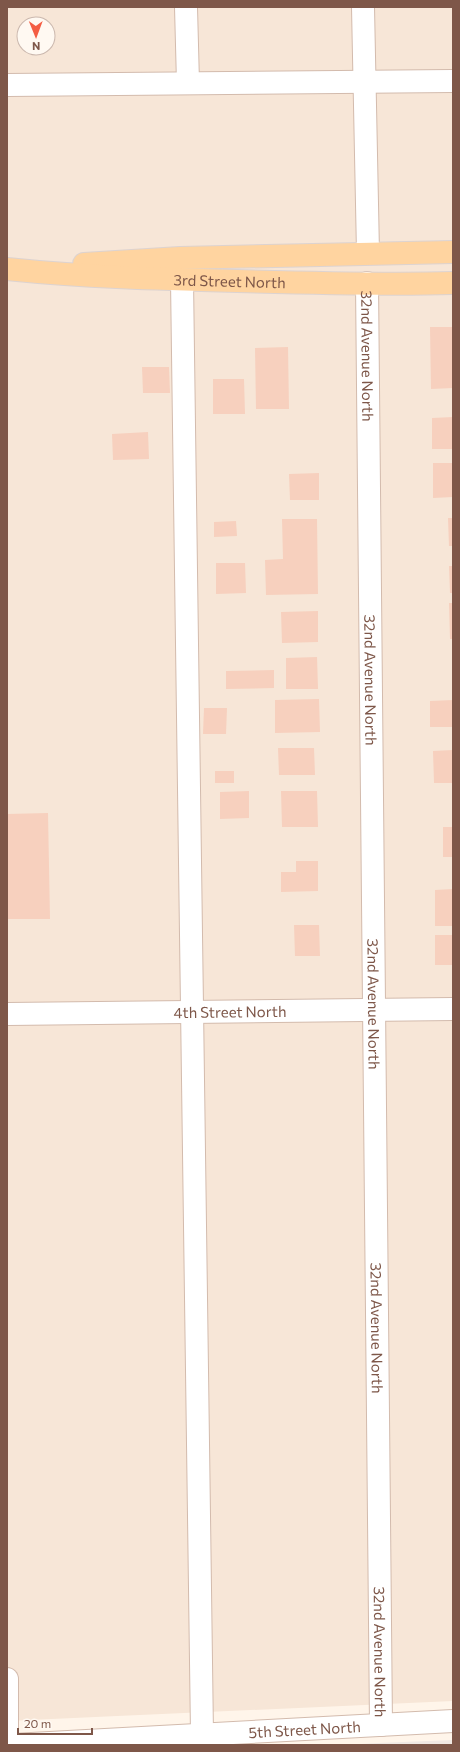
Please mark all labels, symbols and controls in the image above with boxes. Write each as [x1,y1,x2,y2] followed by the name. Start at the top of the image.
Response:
[16,16,56,56] north arrow
[32,40,40,53] text: N
[173,270,286,291] street label: 3rd Street North
[358,290,377,422] street label: 32nd Avenue North
[361,614,380,746] street label: 32nd Avenue North
[364,938,384,1070] street label: 32nd Avenue North
[173,1002,287,1021] street label: 4th Street North
[368,1262,387,1394] street label: 32nd Avenue North
[371,1586,390,1718] street label: 32nd Avenue North
[18,1710,92,1736] scale bar
[24,1716,51,1730] text: 20 m
[248,1717,361,1741] street label: 5th Street North

